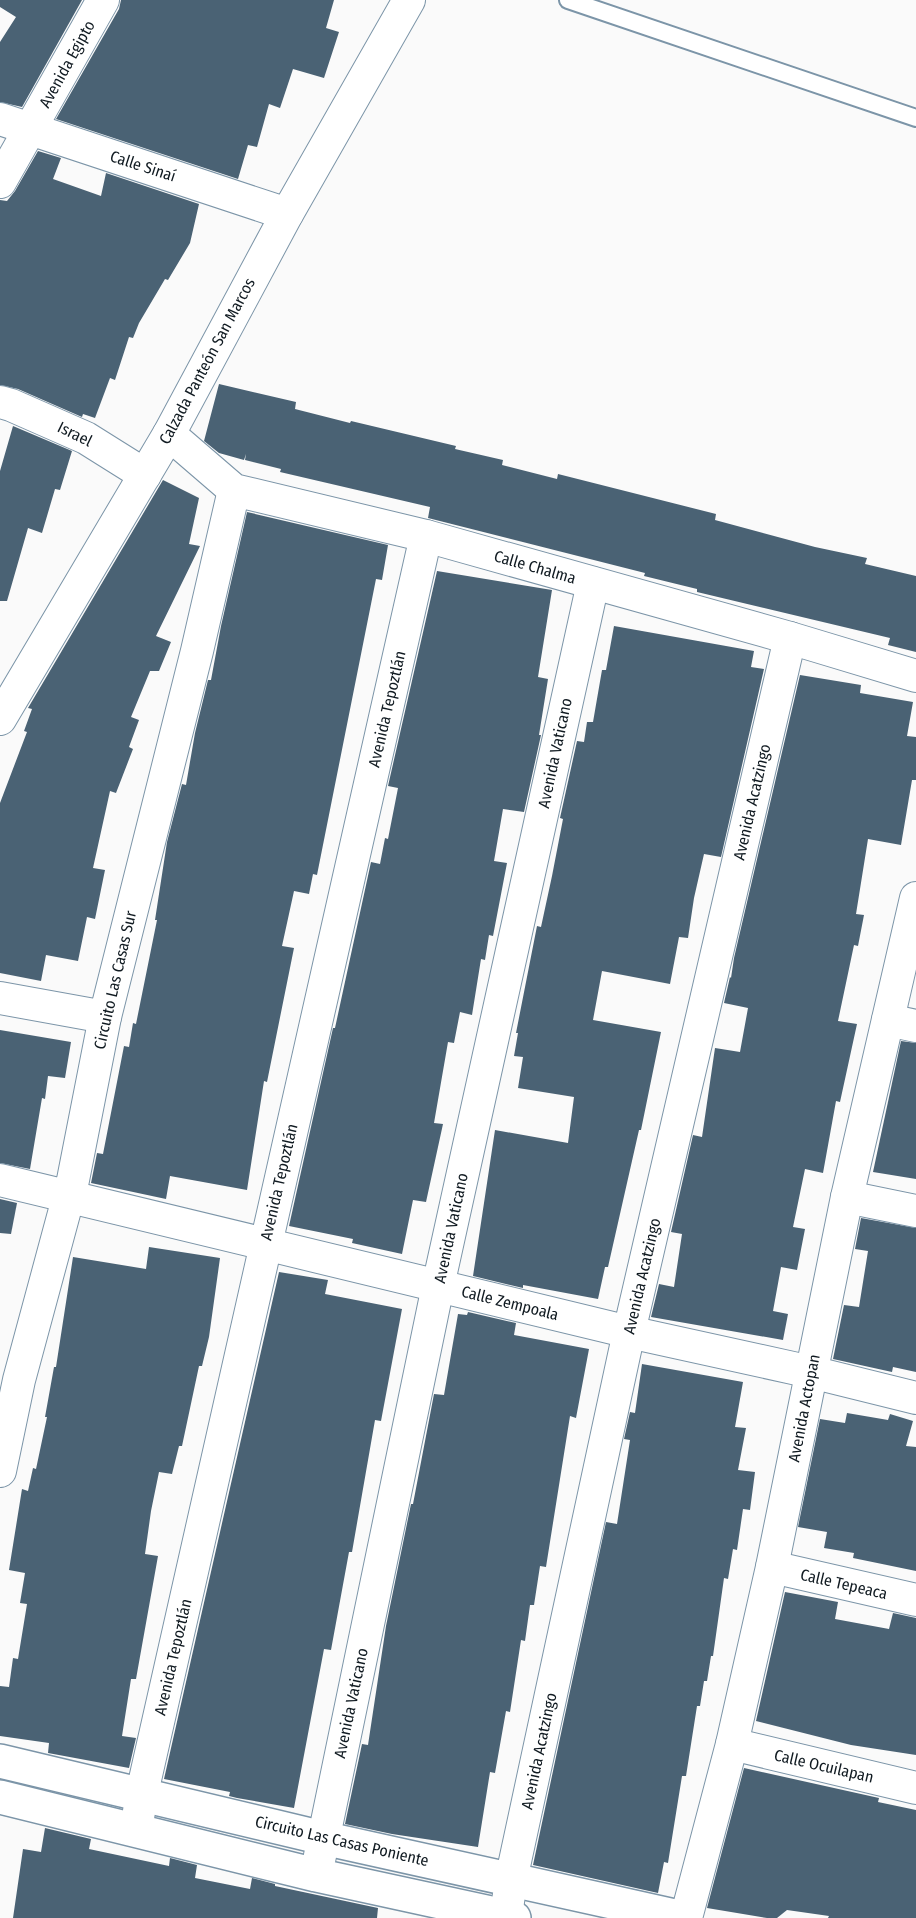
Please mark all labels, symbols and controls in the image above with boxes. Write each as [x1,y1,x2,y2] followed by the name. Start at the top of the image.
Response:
[35,17,99,111] street label: Avenida Egipto
[108,146,178,186] street label: Calle Sinaí
[155,274,259,447] street label: Calzada Panteón San Marcos
[55,418,95,450] street label: Israel
[492,546,578,588] street label: Calle Chalma
[364,649,410,769] street label: Avenida Tepoztlán
[534,696,576,810] street label: Avenida Vaticano
[729,742,775,862] street label: Avenida Acatzingo
[90,909,140,1051] street label: Circuito Las Casas Sur
[256,1122,302,1242] street label: Avenida Tepoztlán
[430,1171,472,1285] street label: Avenida Vaticano
[619,1216,665,1336] street label: Avenida Acatzingo
[459,1282,561,1324] street label: Calle Zempoala
[784,1353,824,1463] street label: Avenida Actopan
[799,1565,890,1603] street label: Calle Tepeaca
[150,1597,196,1717] street label: Avenida Tepoztlán
[330,1646,372,1760] street label: Avenida Vaticano
[517,1691,561,1811] street label: Avenida Acatzingo
[772,1745,876,1787] street label: Calle Ocuilapan
[253,1812,431,1870] street label: Circuito Las Casas Poniente

